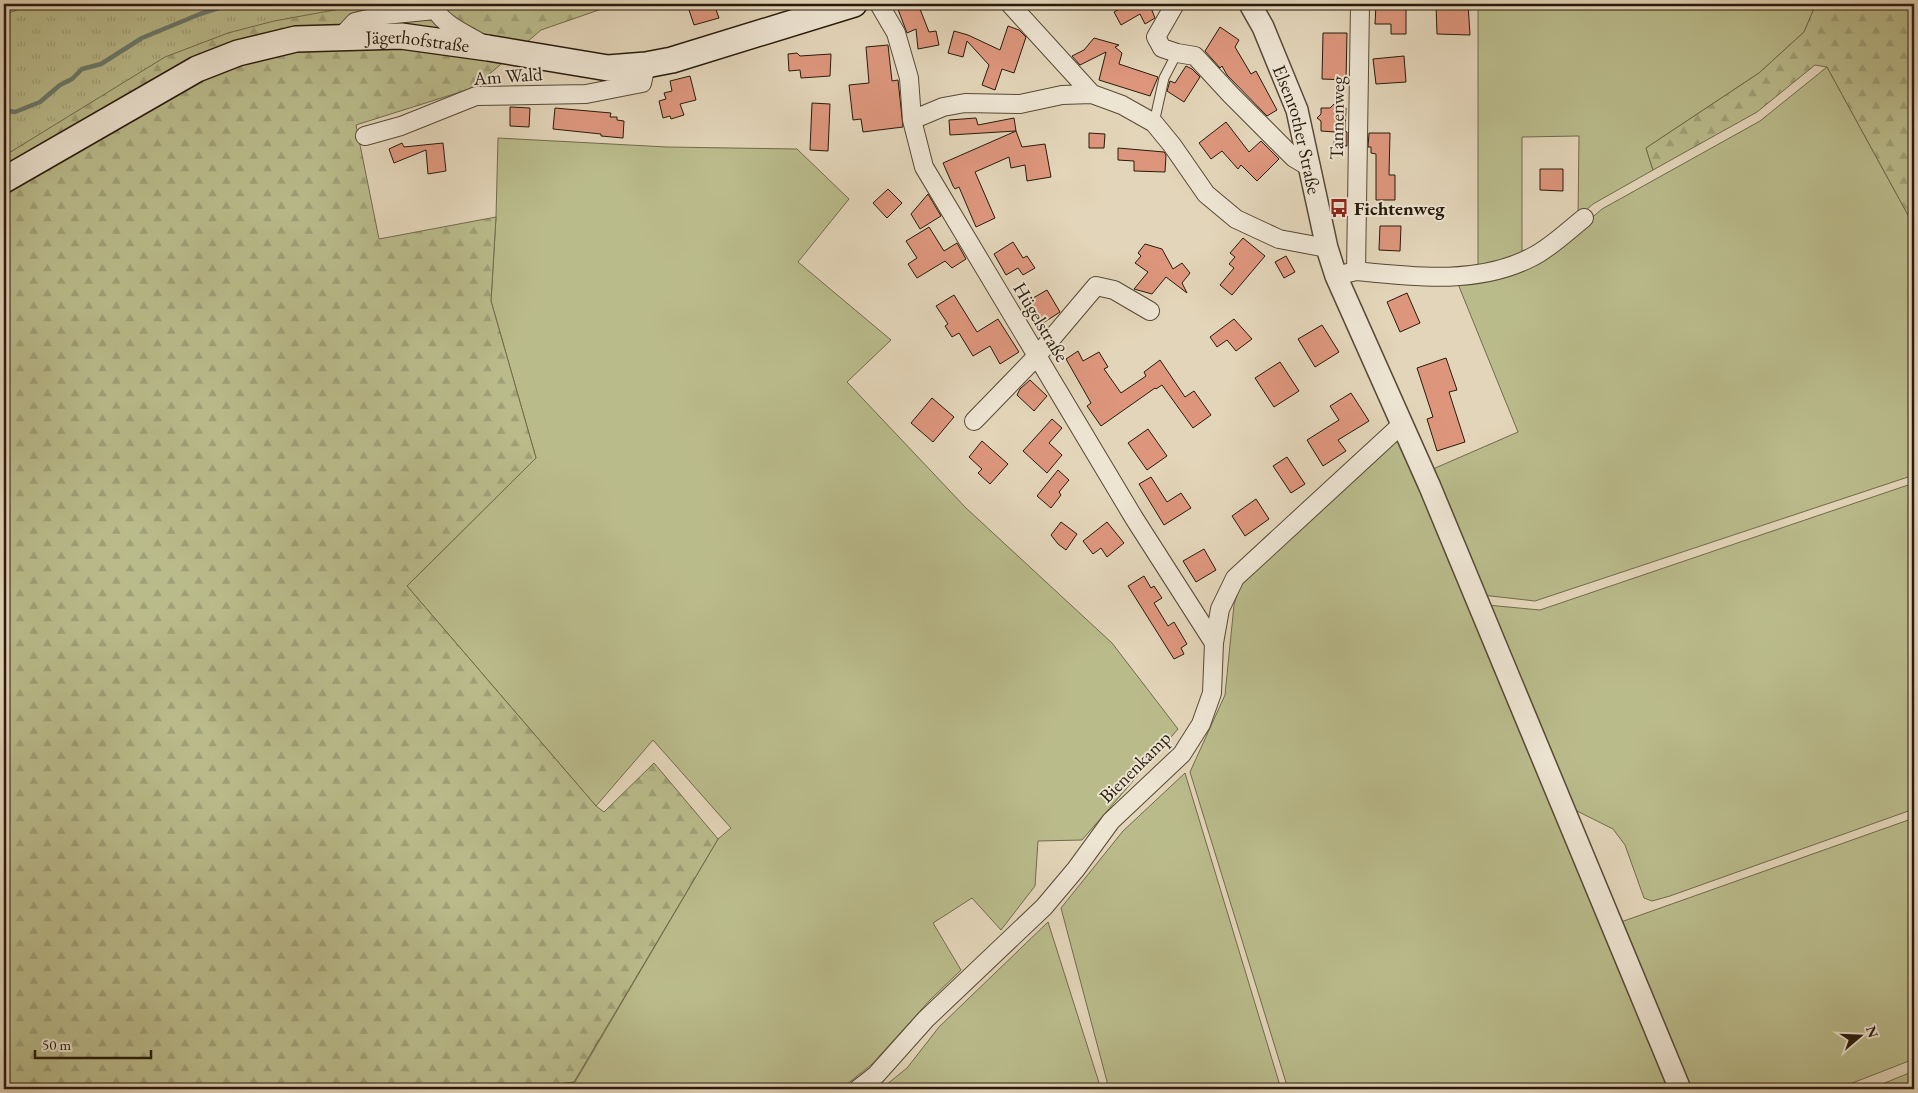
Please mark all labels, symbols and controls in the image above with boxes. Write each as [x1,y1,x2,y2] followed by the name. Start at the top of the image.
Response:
[363,23,471,58] street label: Jägerhofstraße
[472,61,544,91] street label: Am Wald
[1267,61,1327,196] street label: Elsenrother Straße
[1324,75,1350,160] street label: Tannenweg
[1354,196,1445,221] place label: Fichtenweg
[1328,197,1350,219] bus stop icon: Fichtenweg
[1007,278,1075,366] street label: Hügelstraße
[1094,726,1176,808] street label: Bienenkamp
[1836,1010,1886,1060] north arrow
[1862,1023,1883,1041] text: N
[35,1028,151,1060] scale bar
[42,1035,71,1054] text: 50 m

